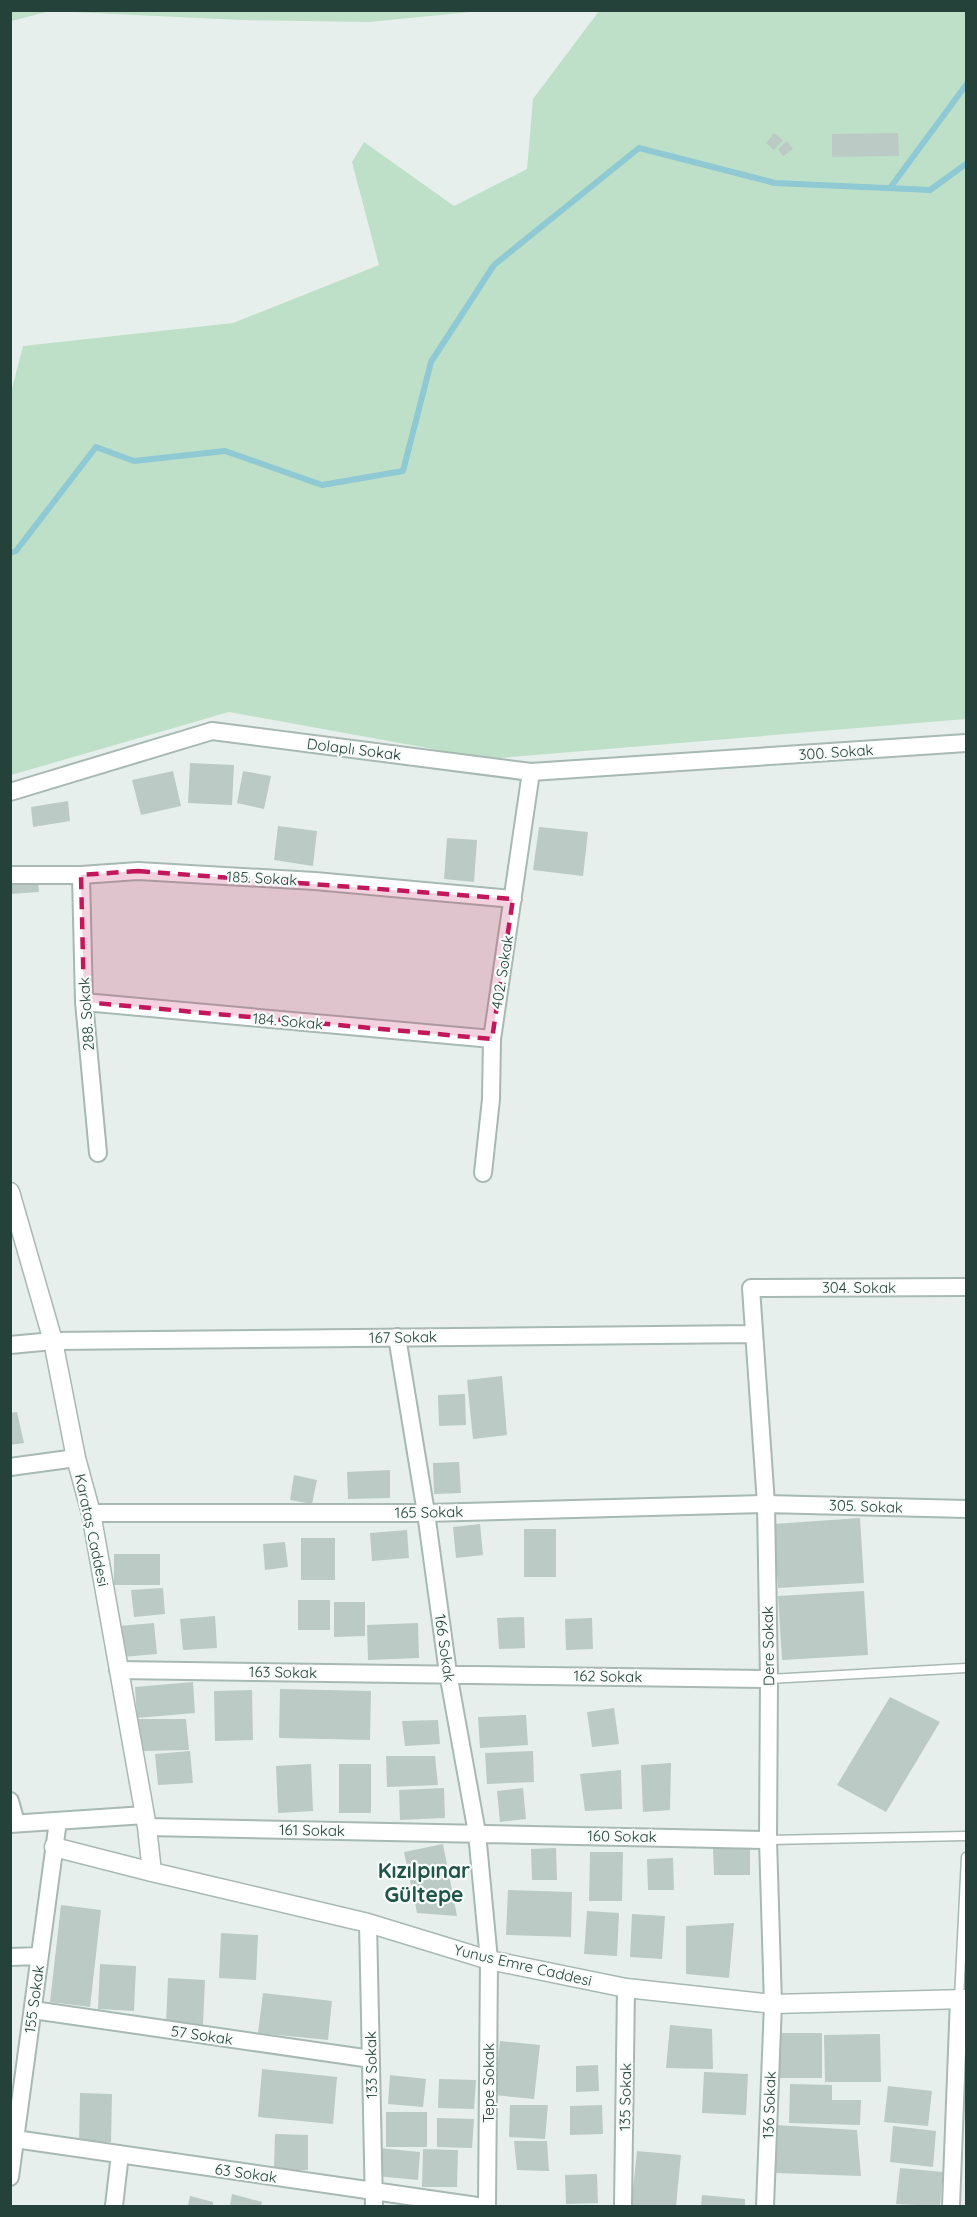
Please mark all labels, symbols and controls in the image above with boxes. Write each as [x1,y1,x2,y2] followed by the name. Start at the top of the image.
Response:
[306,734,402,764] street label: Dolaplı Sokak
[798,740,874,764] street label: 300. Sokak
[226,867,298,889] street label: 185. Sokak
[487,934,517,1010] street label: 402. Sokak
[74,976,98,1052] street label: 288. Sokak
[252,1008,324,1034] street label: 184. Sokak
[822,1278,896,1297] street label: 304. Sokak
[369,1327,437,1347] street label: 167 Sokak
[71,1472,113,1588] street label: Karataş Caddesi
[829,1495,903,1517] street label: 305. Sokak
[395,1502,463,1522] street label: 165 Sokak
[758,1606,778,1686] street label: Dere Sokak
[431,1613,459,1683] street label: 166 Sokak
[249,1662,317,1682] street label: 163 Sokak
[574,1666,642,1686] street label: 162 Sokak
[279,1820,345,1840] street label: 161 Sokak
[587,1826,657,1846] street label: 160 Sokak
[378,1857,470,1907] district label: Kızılpınar Gültepe
[452,1940,594,1990] street label: Yunus Emre Caddesi
[20,1964,48,2034] street label: 155 Sokak
[170,2021,234,2049] street label: 57 Sokak
[361,2031,381,2099] street label: 133 Sokak
[479,2043,498,2123] street label: Tepe Sokak
[615,2063,635,2131] street label: 135 Sokak
[758,2071,780,2139] street label: 136 Sokak
[214,2159,278,2187] street label: 63 Sokak

